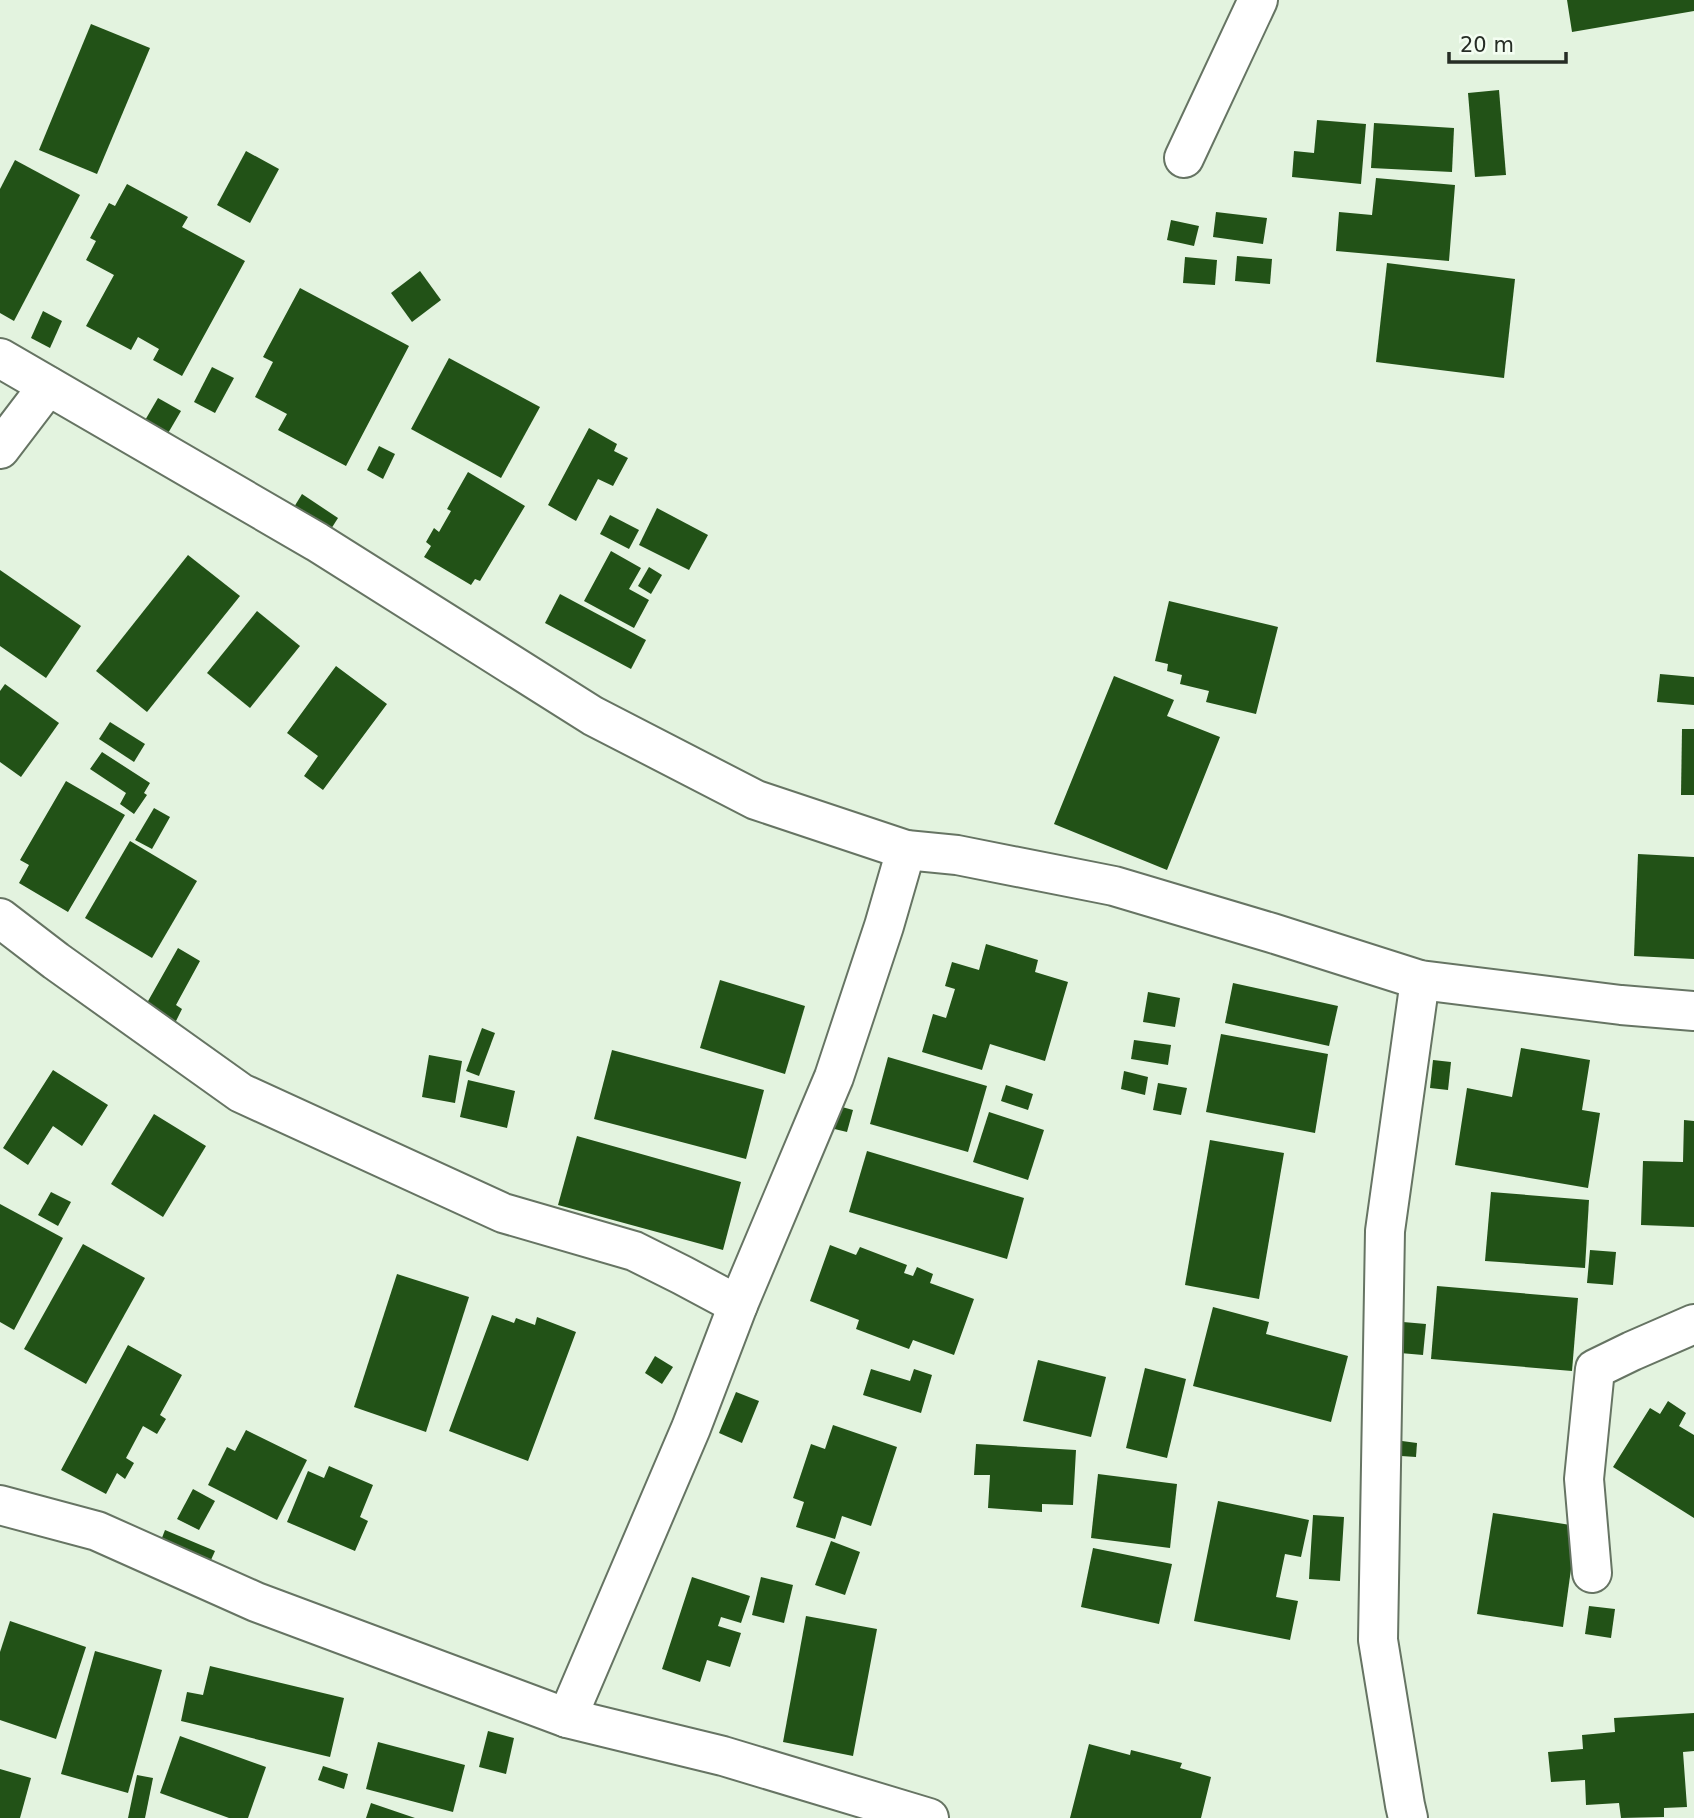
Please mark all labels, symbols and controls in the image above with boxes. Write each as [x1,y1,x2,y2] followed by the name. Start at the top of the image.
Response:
[1449,21,1566,65] scale bar
[1460,33,1514,57] text: 20 m

